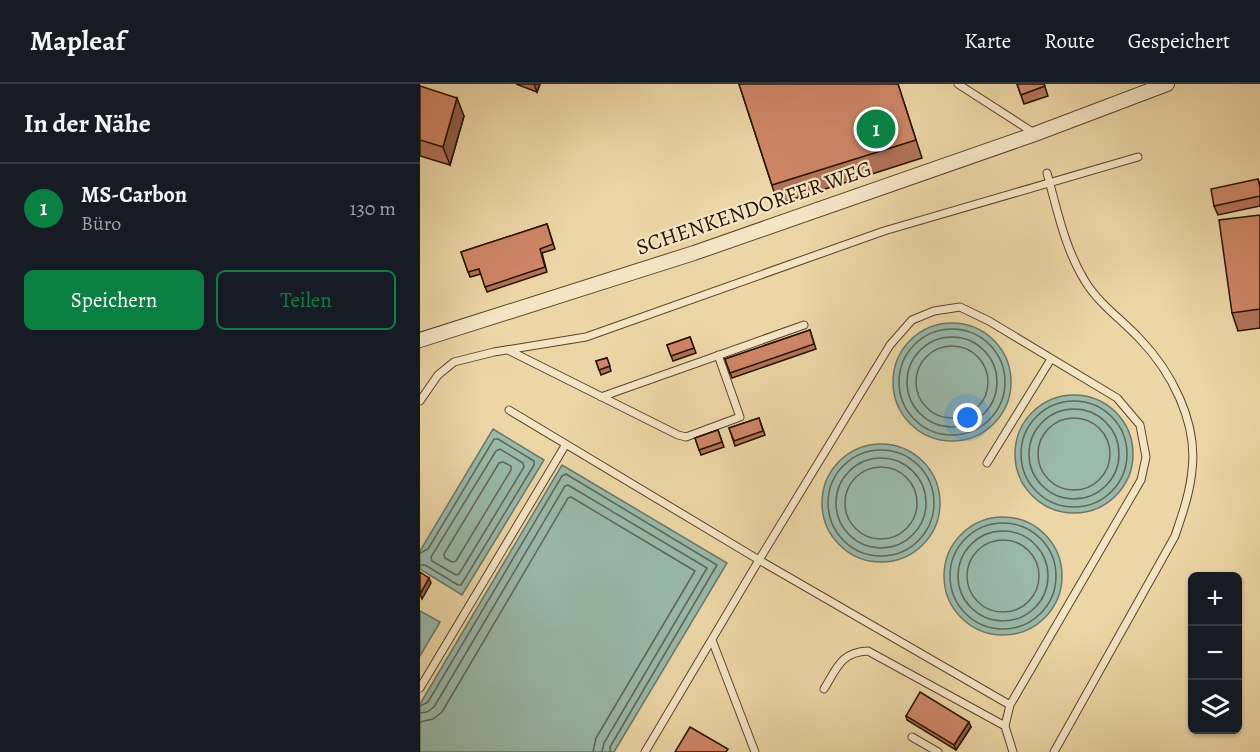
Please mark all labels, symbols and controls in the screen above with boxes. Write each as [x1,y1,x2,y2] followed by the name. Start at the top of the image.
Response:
[30,22,125,60] text: Mapleaf
[964,27,1011,55] text: Karte
[1044,27,1095,55] text: Route
[1128,27,1230,55] text: Gespeichert
[24,106,151,141] text: In der Nähe
[856,106,896,152] pin: 1
[632,154,876,262] street label: SCHENKENDORFER WEG
[81,180,187,210] text: MS-Carbon
[40,195,47,222] text: 1
[350,195,396,222] text: 130 m
[81,210,121,237] text: Büro
[24,270,204,330] button: Speichern
[216,270,396,330] button: Teilen
[953,403,982,432] your location
[1188,572,1242,734] map controls
[1188,572,1242,626] button: +
[1188,626,1242,680] button: −
[1188,680,1242,734] button: layers

